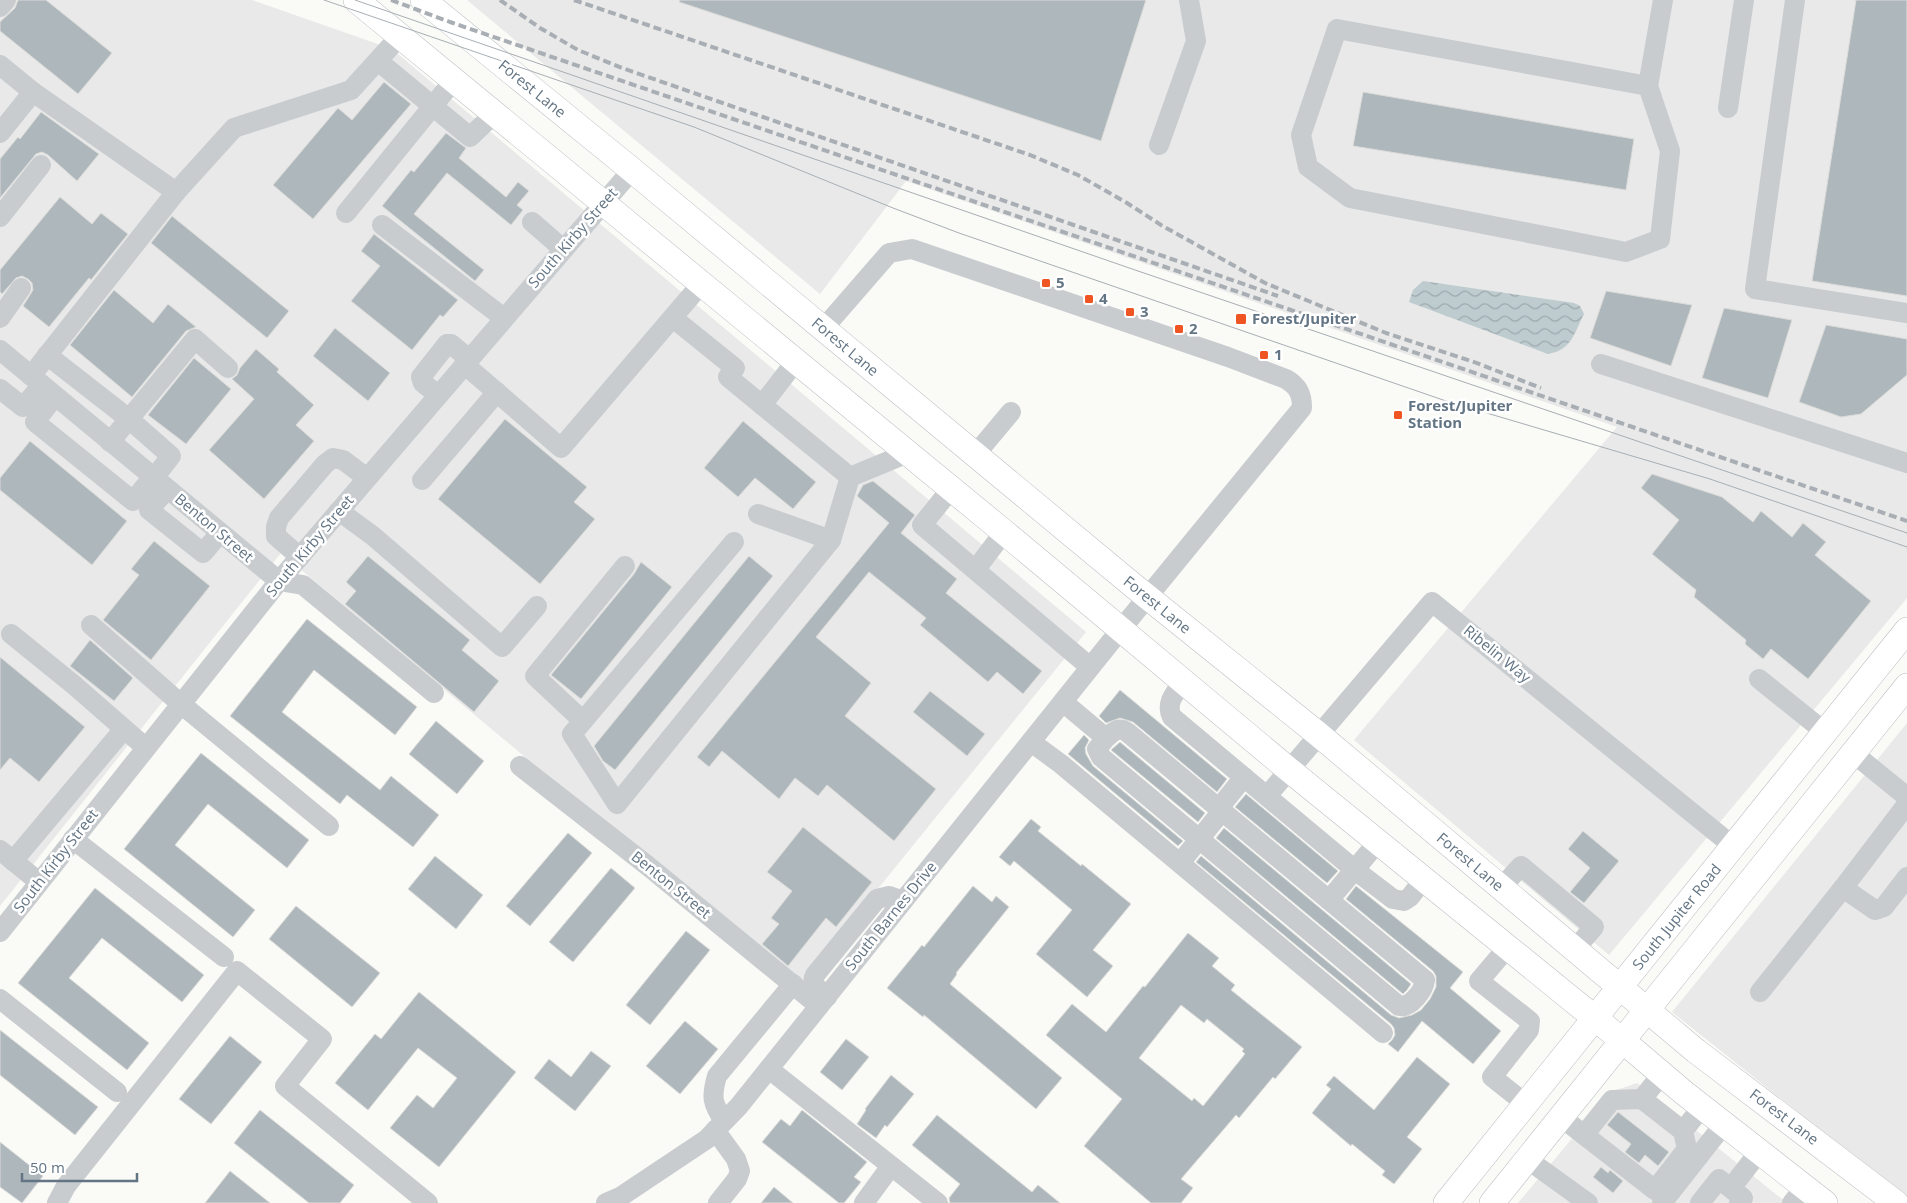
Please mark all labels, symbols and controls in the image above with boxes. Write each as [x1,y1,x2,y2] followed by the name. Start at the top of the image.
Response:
[495,55,571,122] street label: Forest Lane
[523,183,621,292] street label: South Kirby Street
[1056,272,1065,292] place label: 5
[1040,277,1052,289] marker: 5
[1099,288,1108,308] place label: 4
[1083,293,1095,305] marker: 4
[1140,301,1149,321] place label: 3
[1124,306,1136,318] marker: 3
[1252,308,1357,328] place label: Forest/Jupiter
[808,312,883,380] street label: Forest Lane
[1234,312,1248,326] marker: Forest/Jupiter
[1189,318,1198,338] place label: 2
[1173,323,1185,335] marker: 2
[1274,344,1283,364] place label: 1
[1258,349,1270,361] marker: 1
[1408,395,1513,432] place label: Forest/Jupiter Station
[1392,409,1404,421] marker: Forest/Jupiter Station
[171,488,258,566] street label: Benton Street
[261,490,358,600] street label: South Kirby Street
[1120,571,1196,638] street label: Forest Lane
[1460,620,1536,687] street label: Ribelin Way
[8,804,102,916] street label: South Kirby Street
[1433,827,1508,895] street label: Forest Lane
[628,846,715,922] street label: Benton Street
[840,857,940,974] street label: South Barnes Drive
[1627,859,1725,973] street label: South Jupiter Road
[1746,1084,1823,1149] street label: Forest Lane
[22,1150,138,1182] scale bar
[30,1157,65,1177] text: 50 m

